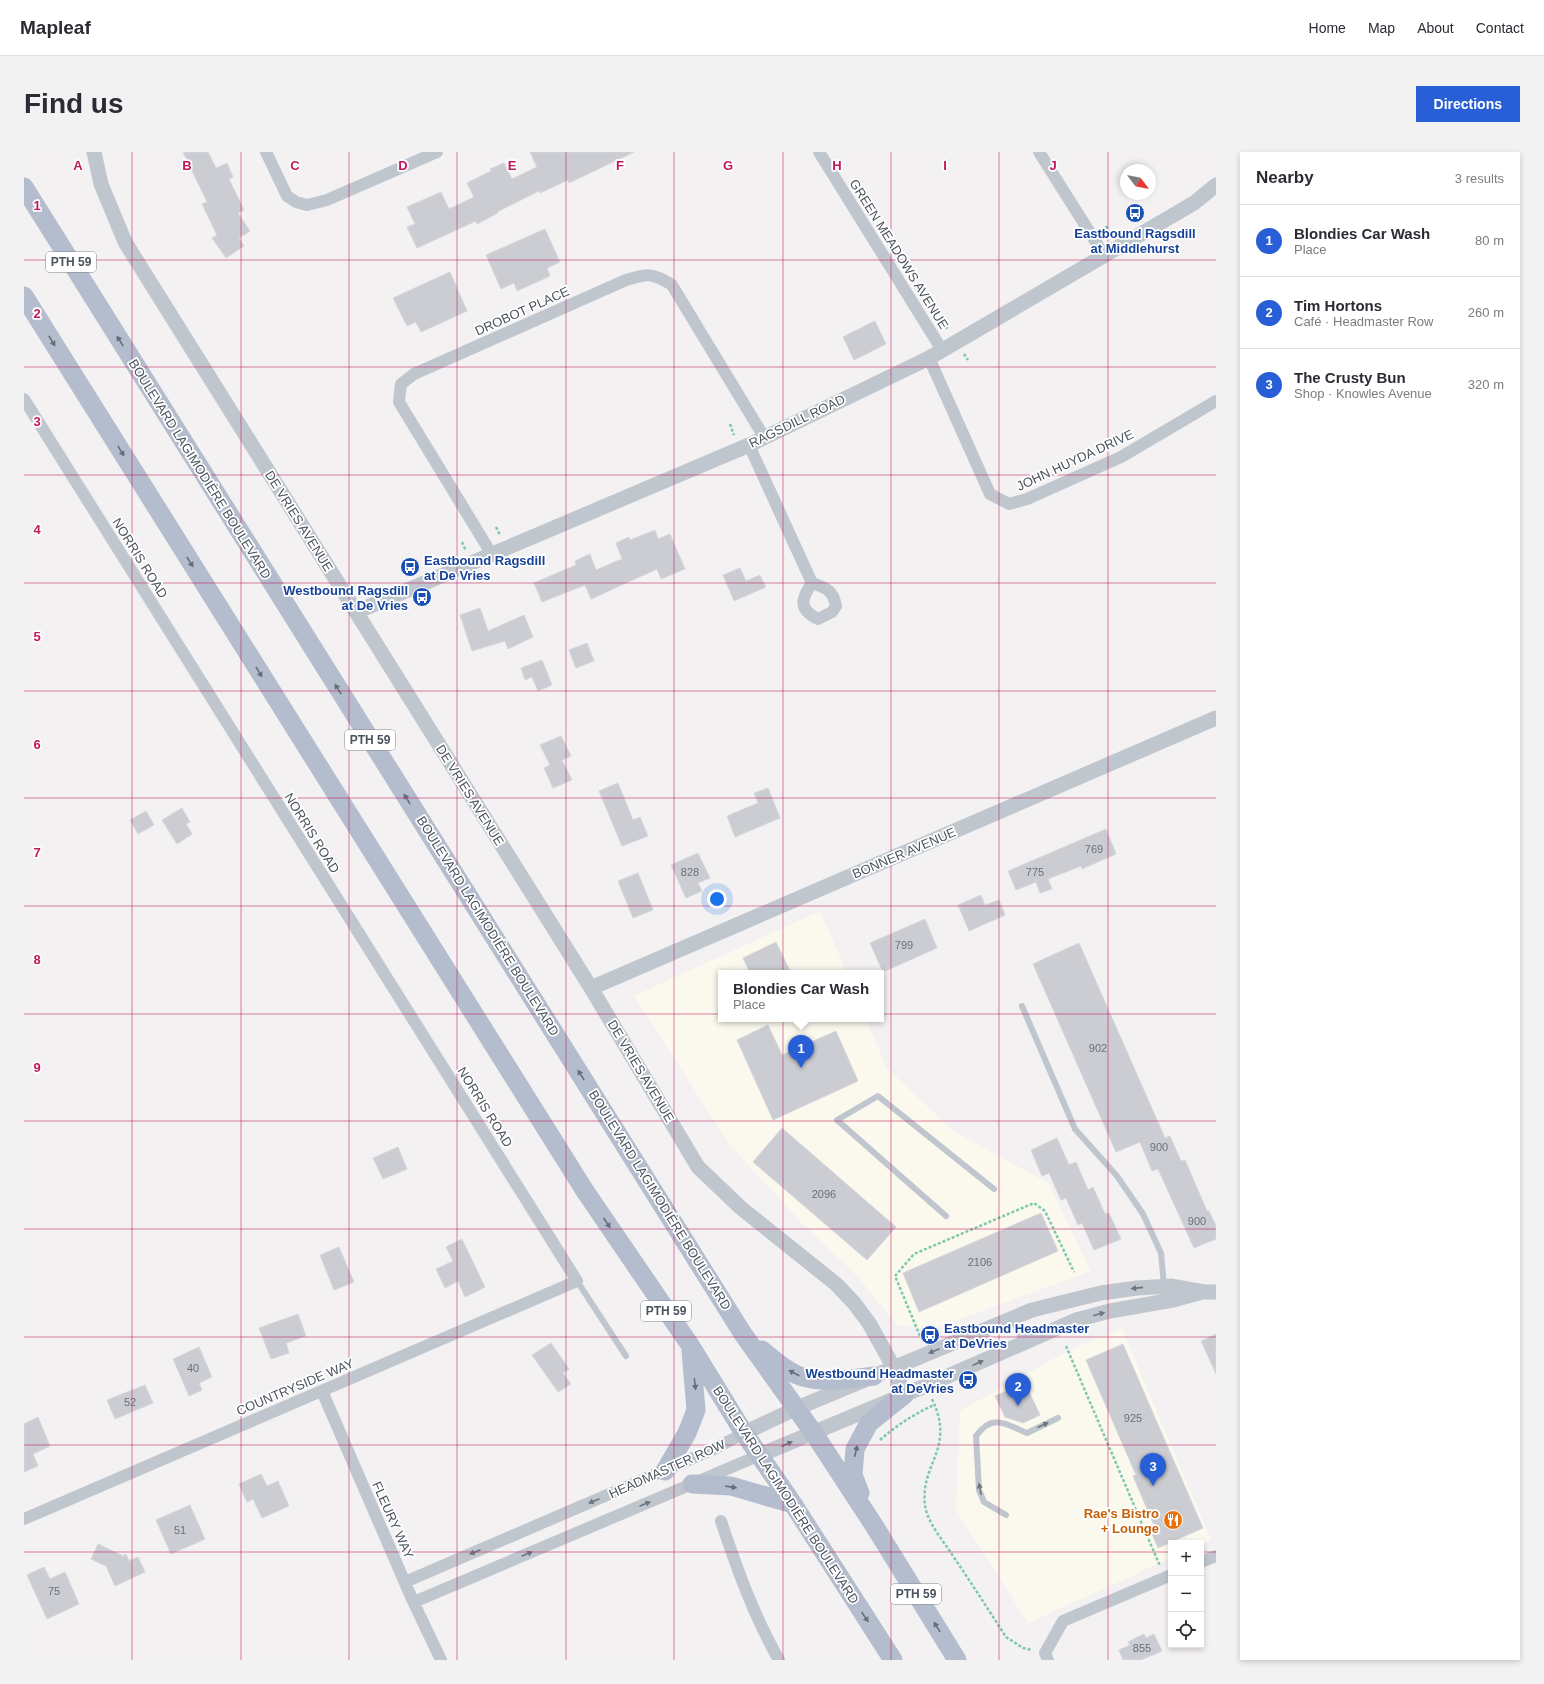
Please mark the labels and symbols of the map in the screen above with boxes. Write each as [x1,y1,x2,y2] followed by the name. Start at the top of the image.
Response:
[73,158,83,173] text: A
[182,158,192,173] text: B
[290,158,300,173] text: C
[398,158,408,173] text: D
[508,158,517,173] text: E
[616,158,624,173] text: F
[723,158,733,173] text: G
[832,158,842,173] text: H
[943,158,947,173] text: I
[1049,158,1057,173] text: J
[1120,164,1156,200] north arrow
[847,176,952,332] street label: GREEN MEADOWS AVENUE
[33,198,41,213] text: 1
[1124,202,1146,224] bus stop icon: Eastbound Ragsdill at Middlehurst
[1074,226,1196,256] place label: Eastbound Ragsdill at Middlehurst
[46,252,96,272] road number: PTH 59
[473,283,572,339] street label: DROBOT PLACE
[33,306,41,321] text: 2
[117,335,124,347] one-way arrow
[48,336,56,346] one-way arrow
[126,356,274,582] street label: BOULEVARD LAGIMODIÈRE BOULEVARD
[747,391,847,451] street label: RAGSDILL ROAD
[33,414,41,429] text: 3
[1014,426,1136,494] street label: JOHN HUYDA DRIVE
[117,446,125,456] one-way arrow
[262,468,336,574] street label: DE VRIES AVENUE
[109,515,171,601] street label: NORRIS ROAD
[33,522,41,537] text: 4
[424,553,545,583] place label: Eastbound Ragsdill at De Vries
[186,556,193,568] one-way arrow
[399,556,421,578] bus stop icon: Eastbound Ragsdill at De Vries
[283,583,408,613] place label: Westbound Ragsdill at De Vries
[411,586,433,608] bus stop icon: Westbound Ragsdill at De Vries
[33,629,41,644] text: 5
[255,666,262,678] one-way arrow
[334,684,342,694] one-way arrow
[345,730,395,750] road number: PTH 59
[33,737,41,752] text: 6
[433,742,507,848] street label: DE VRIES AVENUE
[281,790,343,876] street label: NORRIS ROAD
[404,793,411,805] one-way arrow
[414,813,562,1039] street label: BOULEVARD LAGIMODIÈRE BOULEVARD
[850,824,958,882] street label: BONNER AVENUE
[1085,843,1103,855] house number: 769
[33,845,41,860] text: 7
[681,866,699,878] house number: 828
[1026,866,1044,878] house number: 775
[707,889,727,909] your location
[895,939,913,951] house number: 799
[33,952,41,967] text: 8
[605,1017,677,1125] street label: DE VRIES AVENUE
[788,1035,814,1068] pin: 1
[1089,1042,1107,1054] house number: 902
[33,1060,41,1075] text: 9
[454,1064,516,1150] street label: NORRIS ROAD
[578,1069,585,1080] one-way arrow
[586,1087,734,1313] street label: BOULEVARD LAGIMODIÈRE BOULEVARD
[1150,1141,1168,1153] house number: 900
[812,1188,836,1200] house number: 2096
[1188,1215,1206,1227] house number: 900
[603,1218,611,1229] one-way arrow
[968,1256,992,1268] house number: 2106
[1131,1285,1143,1291] one-way arrow
[641,1301,691,1321] road number: PTH 59
[1093,1311,1105,1317] one-way arrow
[944,1321,1089,1351] place label: Eastbound Headmaster at DeVries
[919,1324,941,1346] bus stop icon: Eastbound Headmaster at DeVries
[928,1348,940,1355] one-way arrow
[234,1355,356,1419] street label: COUNTRYSIDE WAY
[973,1360,984,1366] one-way arrow
[187,1362,199,1374] house number: 40
[805,1366,954,1396] place label: Westbound Headmaster at DeVries
[957,1369,979,1391] bus stop icon: Westbound Headmaster at DeVries
[789,1370,800,1376] one-way arrow
[1005,1373,1031,1406] pin: 2
[691,1378,698,1390] one-way arrow
[710,1384,862,1606] street label: BOULEVARD LAGIMODIÈRE BOULEVARD
[124,1396,136,1408] house number: 52
[1124,1412,1142,1424] house number: 925
[1038,1422,1049,1428] one-way arrow
[607,1436,728,1501] street label: HEADMASTER ROW
[781,1441,792,1447] one-way arrow
[853,1445,859,1457] one-way arrow
[1140,1453,1166,1486] pin: 3
[369,1479,417,1561] street label: FLEURY WAY
[977,1483,983,1495] one-way arrow
[725,1484,737,1490] one-way arrow
[589,1498,600,1504] one-way arrow
[640,1501,651,1507] one-way arrow
[1084,1506,1159,1536] place label: Rae's Bistro + Lounge
[1162,1509,1184,1531] restaurant icon: Rae's Bistro + Lounge
[174,1524,186,1536] house number: 51
[469,1549,480,1555] one-way arrow
[522,1551,534,1557] one-way arrow
[891,1584,941,1604] road number: PTH 59
[48,1585,60,1597] house number: 75
[862,1611,869,1623] one-way arrow
[933,1621,940,1633] one-way arrow
[1133,1642,1151,1654] house number: 855

